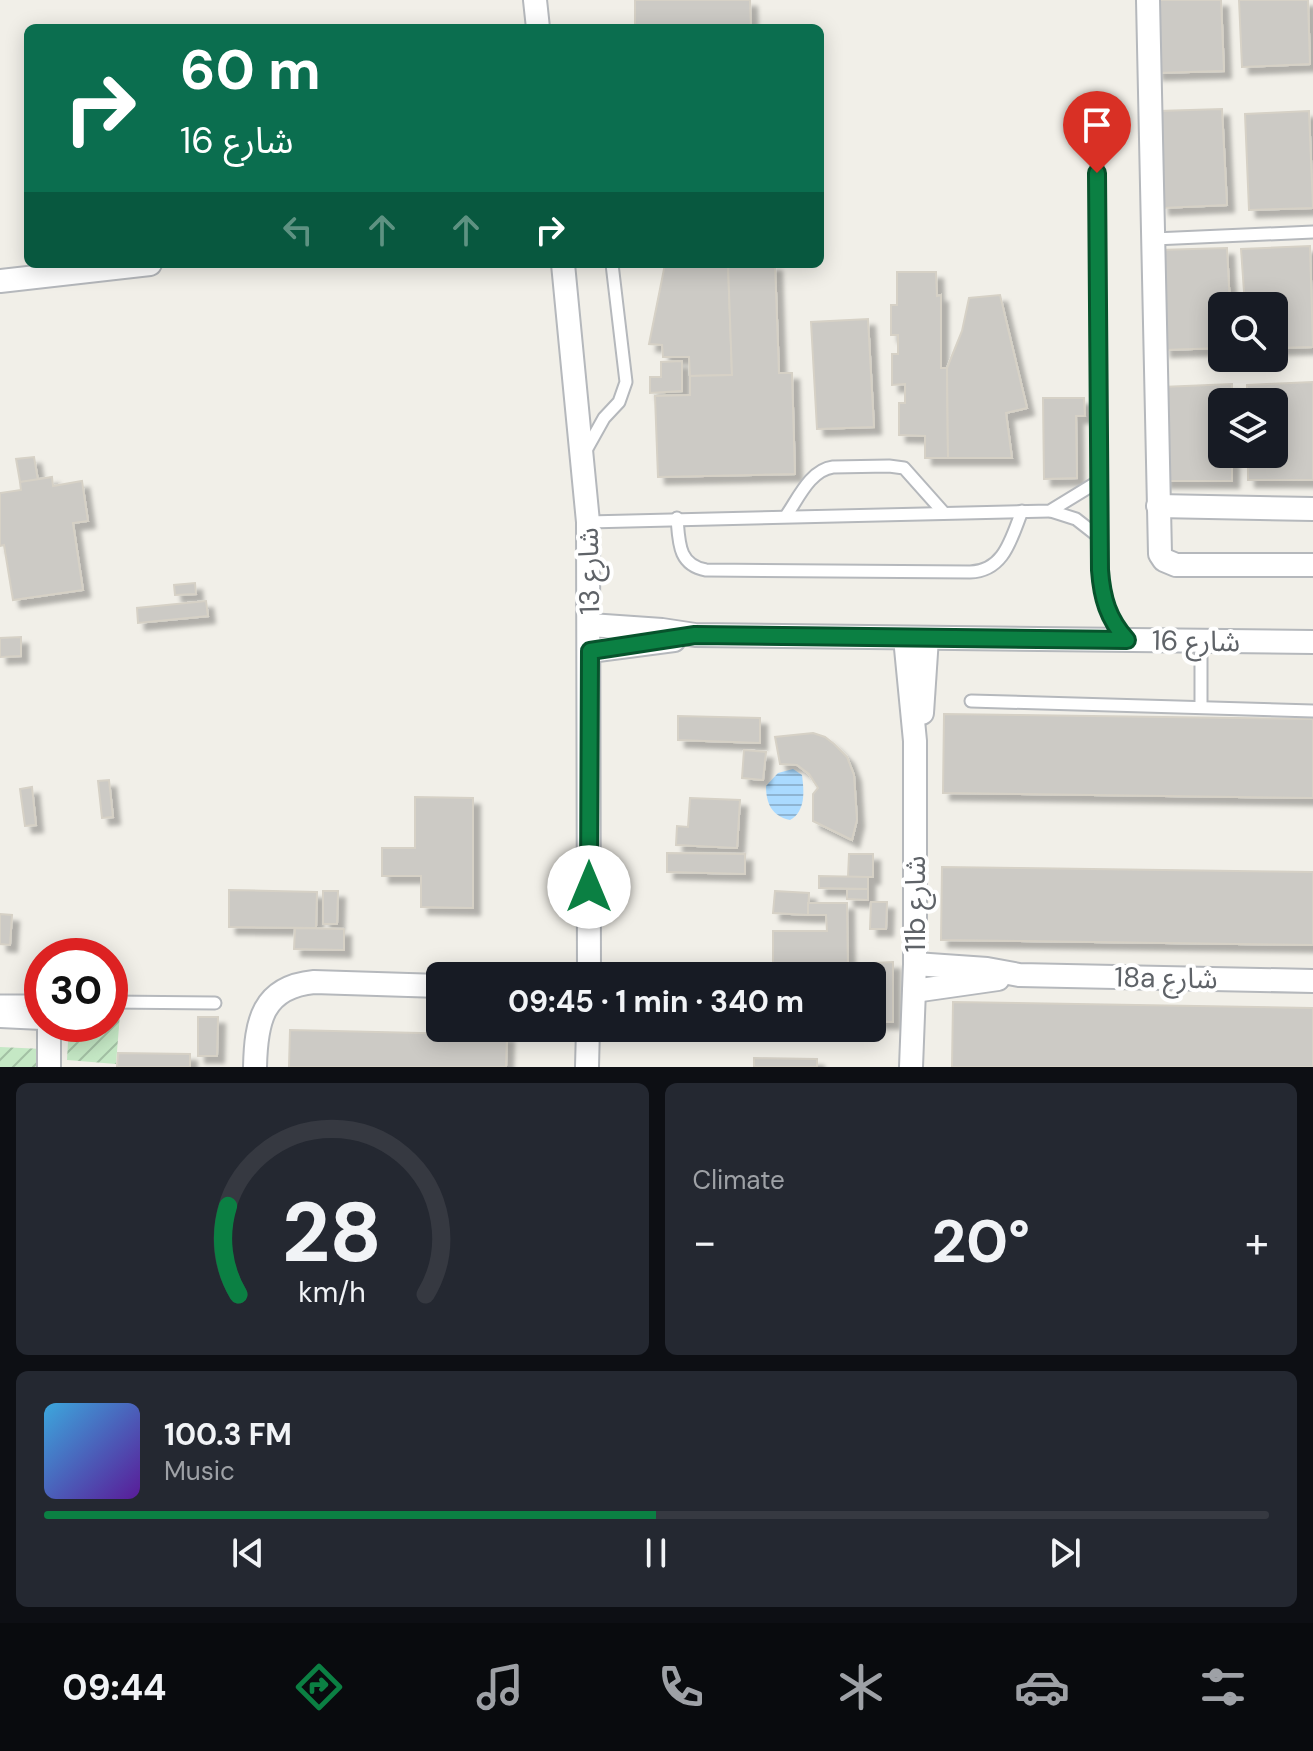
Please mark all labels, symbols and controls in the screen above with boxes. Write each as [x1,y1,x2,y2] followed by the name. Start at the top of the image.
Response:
[180,33,321,106] text: 60 m
[48,56,152,160] icon: right
[1063,91,1131,173] pin
[1075,103,1119,147] icon: arrive
[180,117,294,164] text: شارع 16
[276,208,320,252] icon: left
[360,208,404,252] icon: ahead
[444,208,488,252] icon: ahead
[528,208,572,252] icon: right
[1208,292,1288,468] map controls
[1208,292,1288,372] button: search
[1208,388,1288,468] button: layers
[570,527,610,615] street label: شارع 13
[1151,622,1240,662] street label: شارع 16
[547,845,631,929] position arrow
[897,855,936,953] street label: 11b شارع
[24,938,128,1042] speed limit sign: 30
[1114,959,1218,999] street label: 18a شارع
[508,982,804,1021] text: 09:45 · 1 min · 340 m
[693,1163,785,1197] text: Climate
[282,1178,382,1287] text: 28
[932,1202,1030,1281] text: 20°
[693,1213,717,1271] text: −
[1245,1213,1269,1271] text: +
[298,1274,366,1311] text: km/h
[164,1415,292,1454] text: 100.3 FM
[164,1454,235,1488] text: Music
[226,1531,270,1575] icon: previous
[634,1531,678,1575] icon: pause
[1043,1531,1087,1575] icon: next
[291,1659,347,1715] icon: directions
[472,1659,528,1715] icon: music
[653,1659,709,1715] icon: phone
[833,1659,889,1715] icon: climate
[1014,1659,1070,1715] icon: car
[1195,1659,1251,1715] icon: filters
[62,1664,167,1711] text: 09:44

